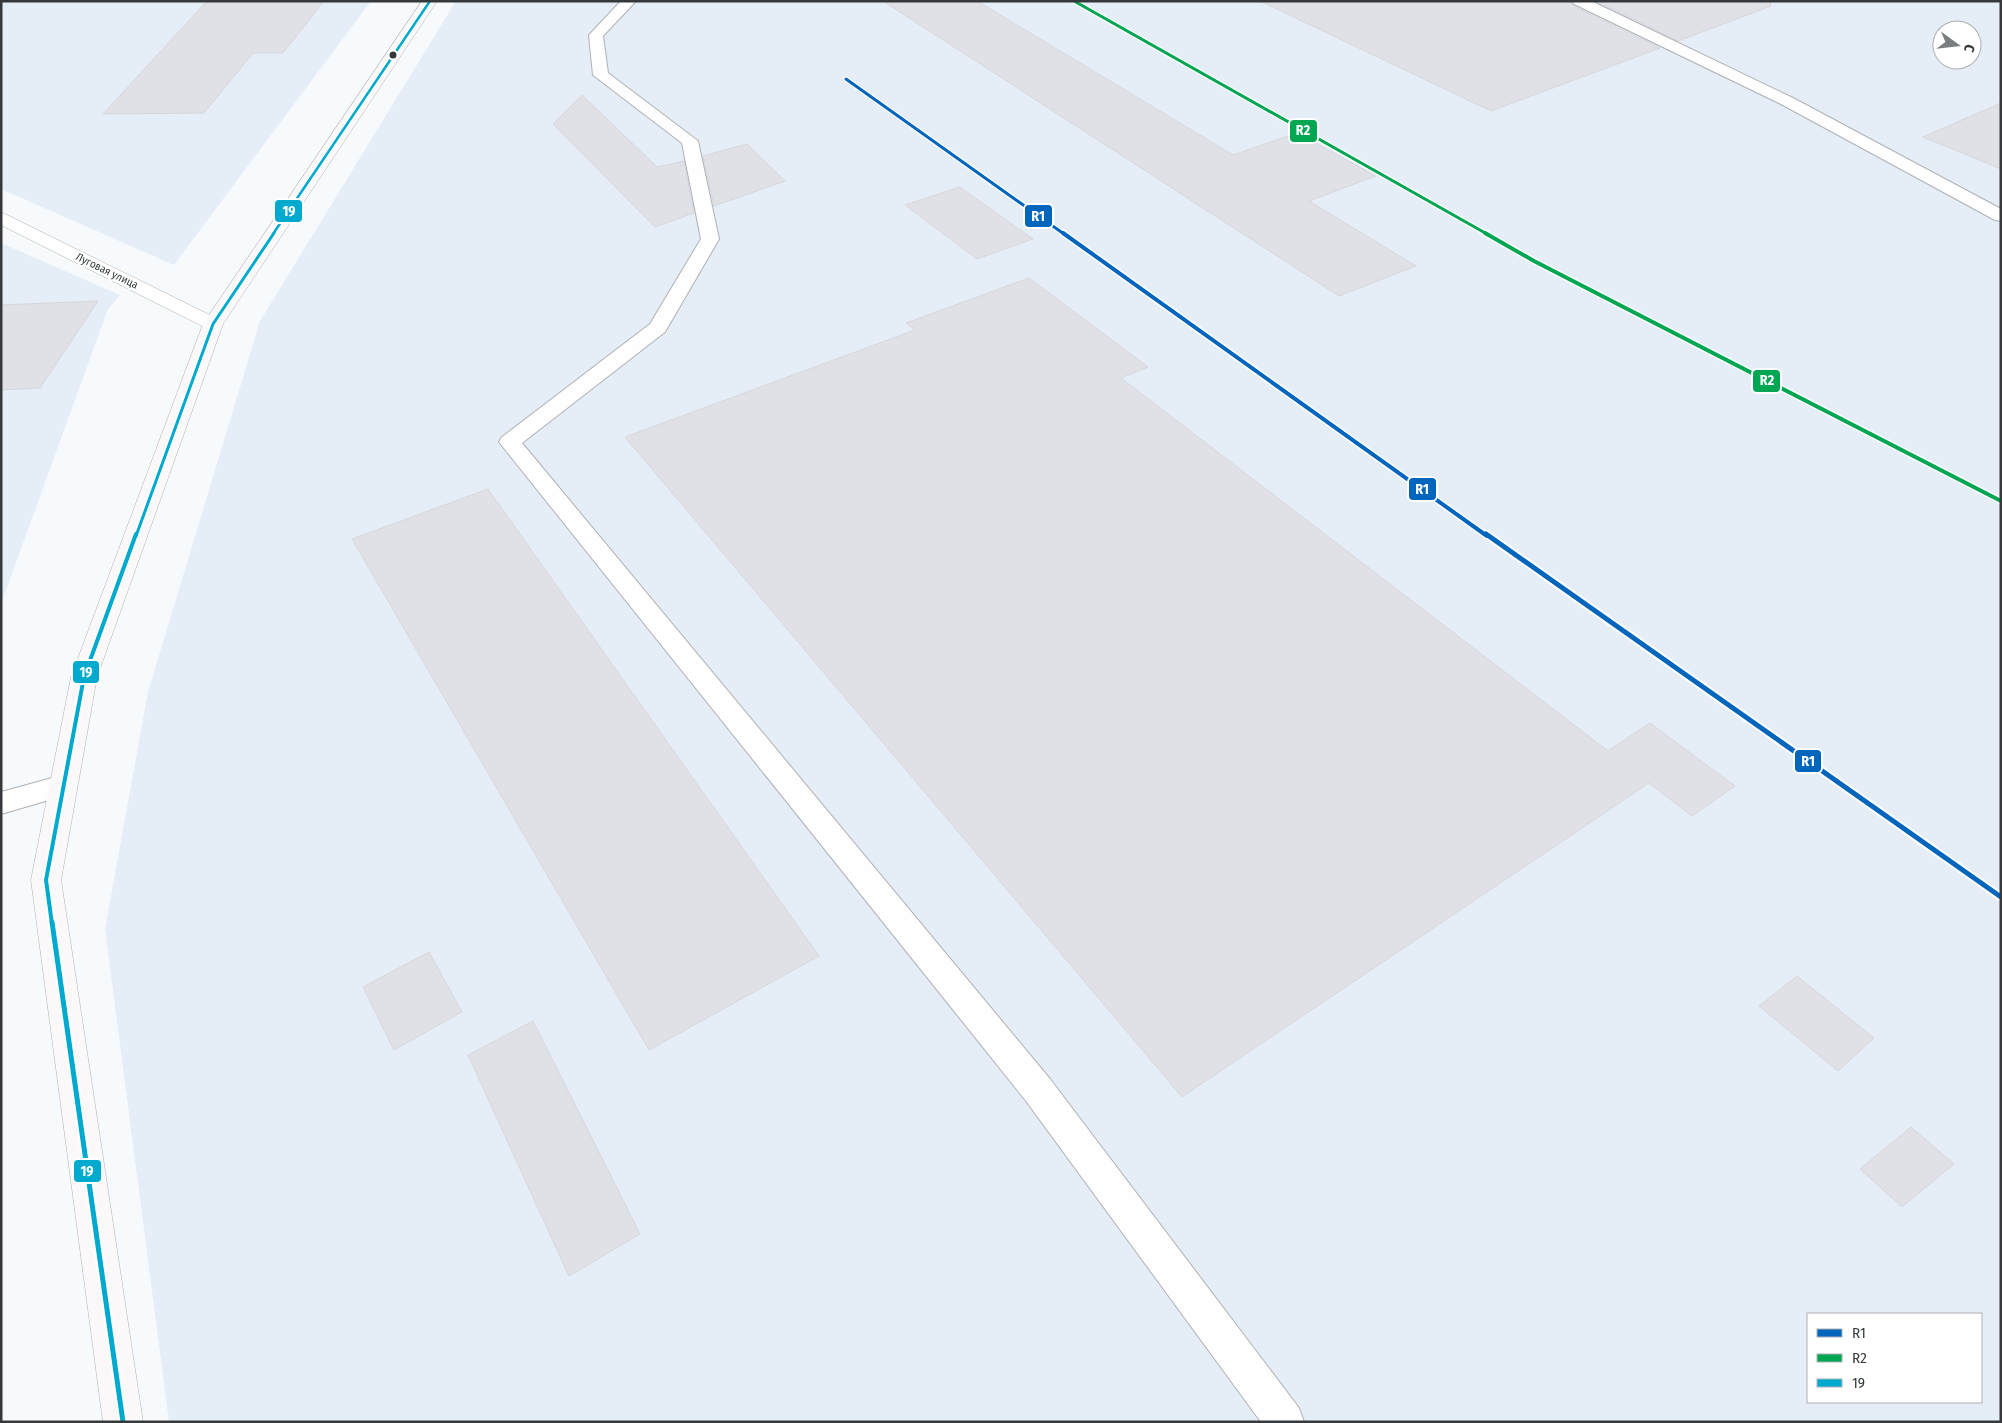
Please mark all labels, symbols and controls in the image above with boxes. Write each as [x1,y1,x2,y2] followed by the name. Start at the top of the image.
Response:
[1932,20,1982,70] north arrow
[1960,42,1978,55] text: С
[388,50,398,60] unlabelled marker
[1289,119,1318,143] line badge: R2
[1296,122,1311,139] text: R2
[274,199,303,223] line badge: 19
[282,203,296,220] text: 19
[1024,204,1053,228] line badge: R1
[1031,208,1045,225] text: R1
[74,250,140,292] street label: Луговая улица
[1752,369,1781,393] line badge: R2
[1760,372,1775,389] text: R2
[1408,477,1437,501] line badge: R1
[1415,481,1429,498] text: R1
[72,660,100,684] line badge: 19
[79,664,93,681] text: 19
[1794,749,1822,773] line badge: R1
[1801,753,1815,770] text: R1
[73,1159,102,1183] line badge: 19
[80,1163,94,1180] text: 19
[1807,1313,1982,1403] legend
[1852,1324,1866,1342] text: R1
[1852,1349,1867,1367] text: R2
[1852,1374,1865,1392] text: 19

